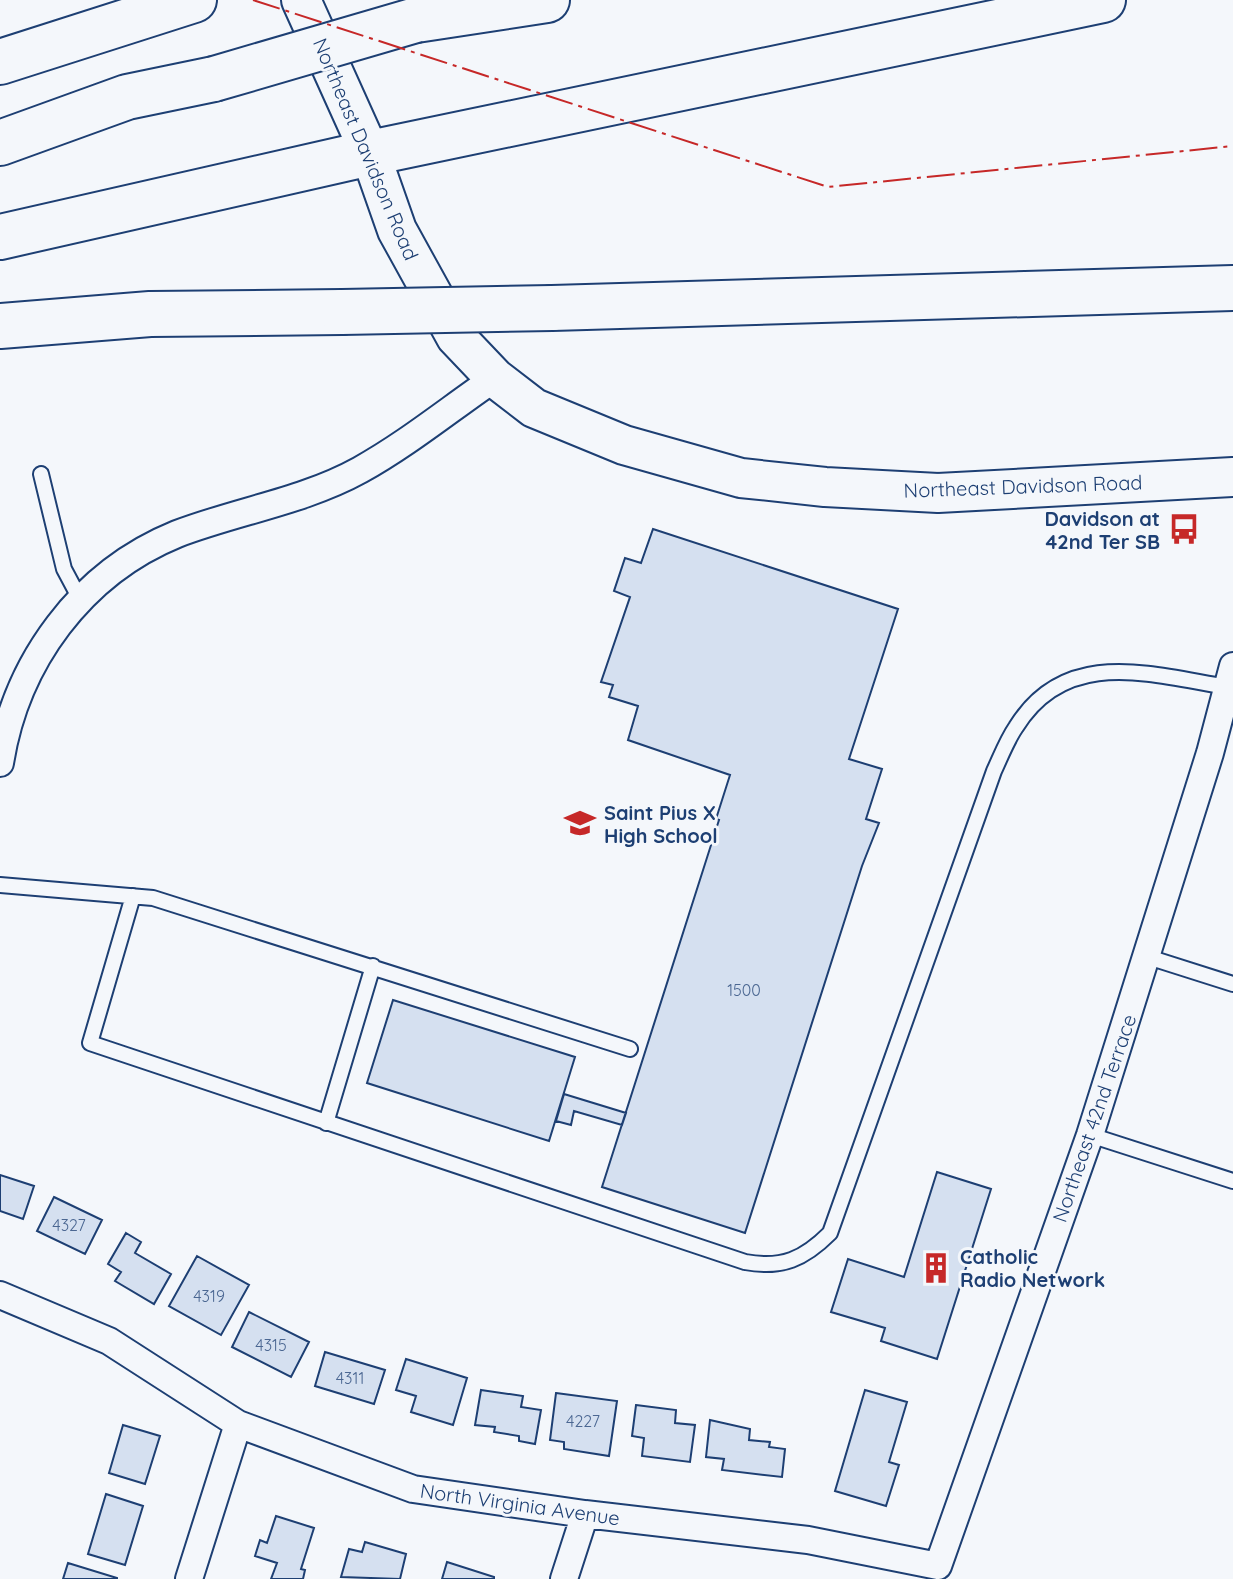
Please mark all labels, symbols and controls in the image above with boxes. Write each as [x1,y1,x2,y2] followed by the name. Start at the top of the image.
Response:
[308,34,424,264] street label: Northeast Davidson Road
[903,469,1143,503] street label: Northeast Davidson Road
[1044,506,1160,554] place label: Davidson at 42nd Ter SB
[1167,512,1201,546] bus stop icon: Davidson at 42nd Ter SB
[604,800,718,848] place label: Saint Pius X High School
[563,806,597,840] school or university icon: Saint Pius X High School
[727,980,761,1000] house number: 1500
[1047,1011,1141,1225] street label: Northeast 42nd Terrace
[52,1215,86,1235] house number: 4327
[960,1244,1105,1292] place label: Catholic Radio Network
[919,1251,953,1285] building icon: Catholic Radio Network
[193,1286,225,1306] house number: 4319
[255,1335,287,1355] house number: 4315
[336,1368,364,1388] house number: 4311
[566,1411,600,1431] house number: 4227
[418,1478,622,1530] street label: North Virginia Avenue

